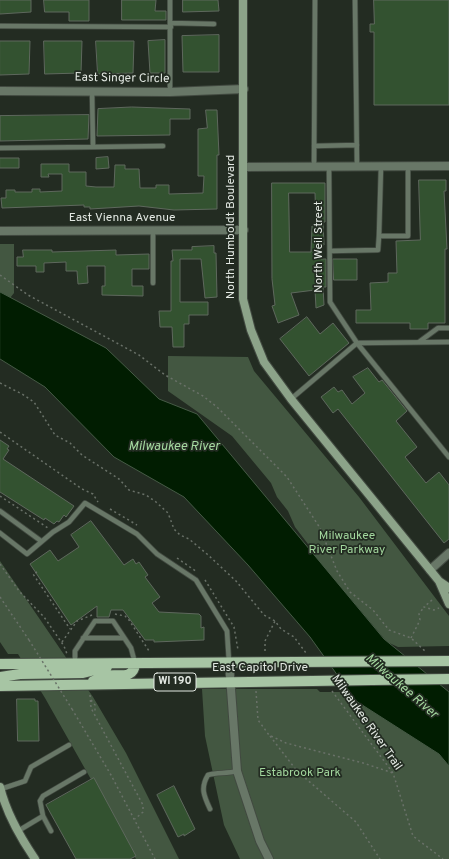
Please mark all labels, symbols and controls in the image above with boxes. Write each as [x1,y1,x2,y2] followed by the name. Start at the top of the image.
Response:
[74,71,170,87] street label: East Singer Circle
[225,155,239,299] street label: North Humboldt Boulevard
[313,201,327,293] street label: North Weil Street
[69,212,175,226] street label: East Vienna Avenue
[128,439,220,455] water label: Milwaukee River
[309,530,385,558] park label: Milwaukee River Parkway
[361,651,441,723] water label: Milwaukee River
[212,662,308,676] street label: East Capitol Drive
[328,672,404,774] street label: Milwaukee River Trail
[154,673,196,691] road number: WI 190
[259,767,341,781] park label: Estabrook Park

